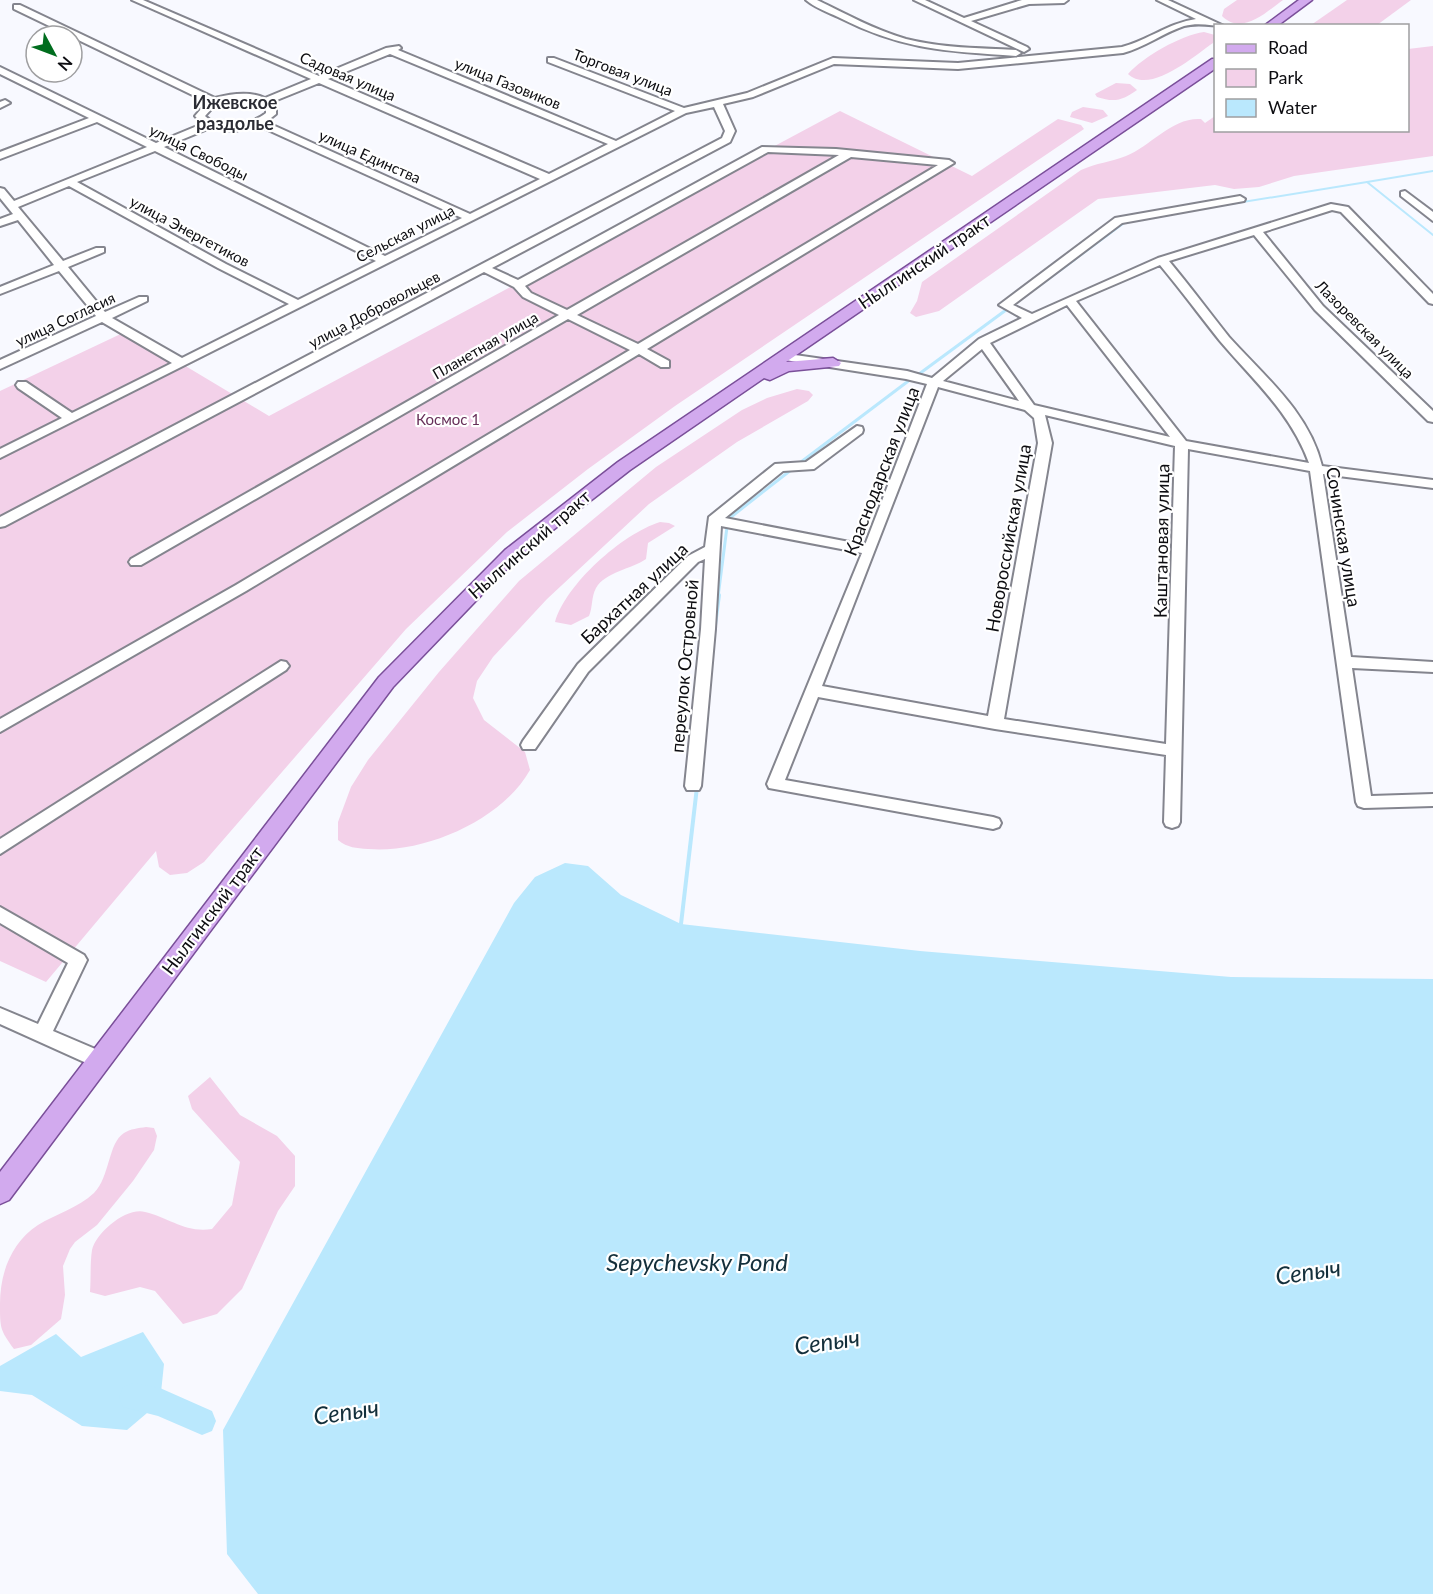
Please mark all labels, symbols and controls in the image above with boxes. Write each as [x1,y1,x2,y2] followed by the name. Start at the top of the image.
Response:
[24,24,84,84] north arrow
[1214,24,1409,132] legend
[1268,36,1308,58] text: Road
[571,45,675,99] street label: Торговая улица
[297,48,399,104] street label: Садовая улица
[54,53,77,75] text: N
[452,54,564,112] street label: улица Газовиков
[1268,66,1304,88] text: Park
[193,91,278,134] district label: Ижевское раздолье
[1268,96,1317,118] text: Water
[147,120,251,184] street label: улица Свободы
[316,126,424,186] street label: улица Единства
[127,192,253,270] street label: улица Энергетиков
[353,200,457,266] street label: Сельская улица
[854,209,994,313] street label: Нылгинский тракт
[305,267,443,351] street label: улица Добровольцев
[1311,275,1418,382] street label: Лазоревская улица
[12,288,118,350] street label: улица Согласия
[429,307,541,383] street label: Планетная улица
[839,383,923,559] street label: Краснодарская улица
[416,410,480,428] park label: Космос 1
[981,442,1035,634] street label: Новороссийская улица
[1149,464,1173,618] street label: Каштановая улица
[1322,465,1366,609] street label: Сочинская улица
[463,485,595,603] street label: Нылгинский тракт
[576,538,692,648] street label: Бархатная улица
[665,578,703,754] street label: переулок Островной
[157,842,267,978] street label: Нылгинский тракт
[606,1247,788,1276] water label: Sepychevsky Pond
[1273,1252,1343,1290] water label: Сепыч
[792,1322,862,1360] water label: Сепыч
[311,1392,381,1430] water label: Сепыч

